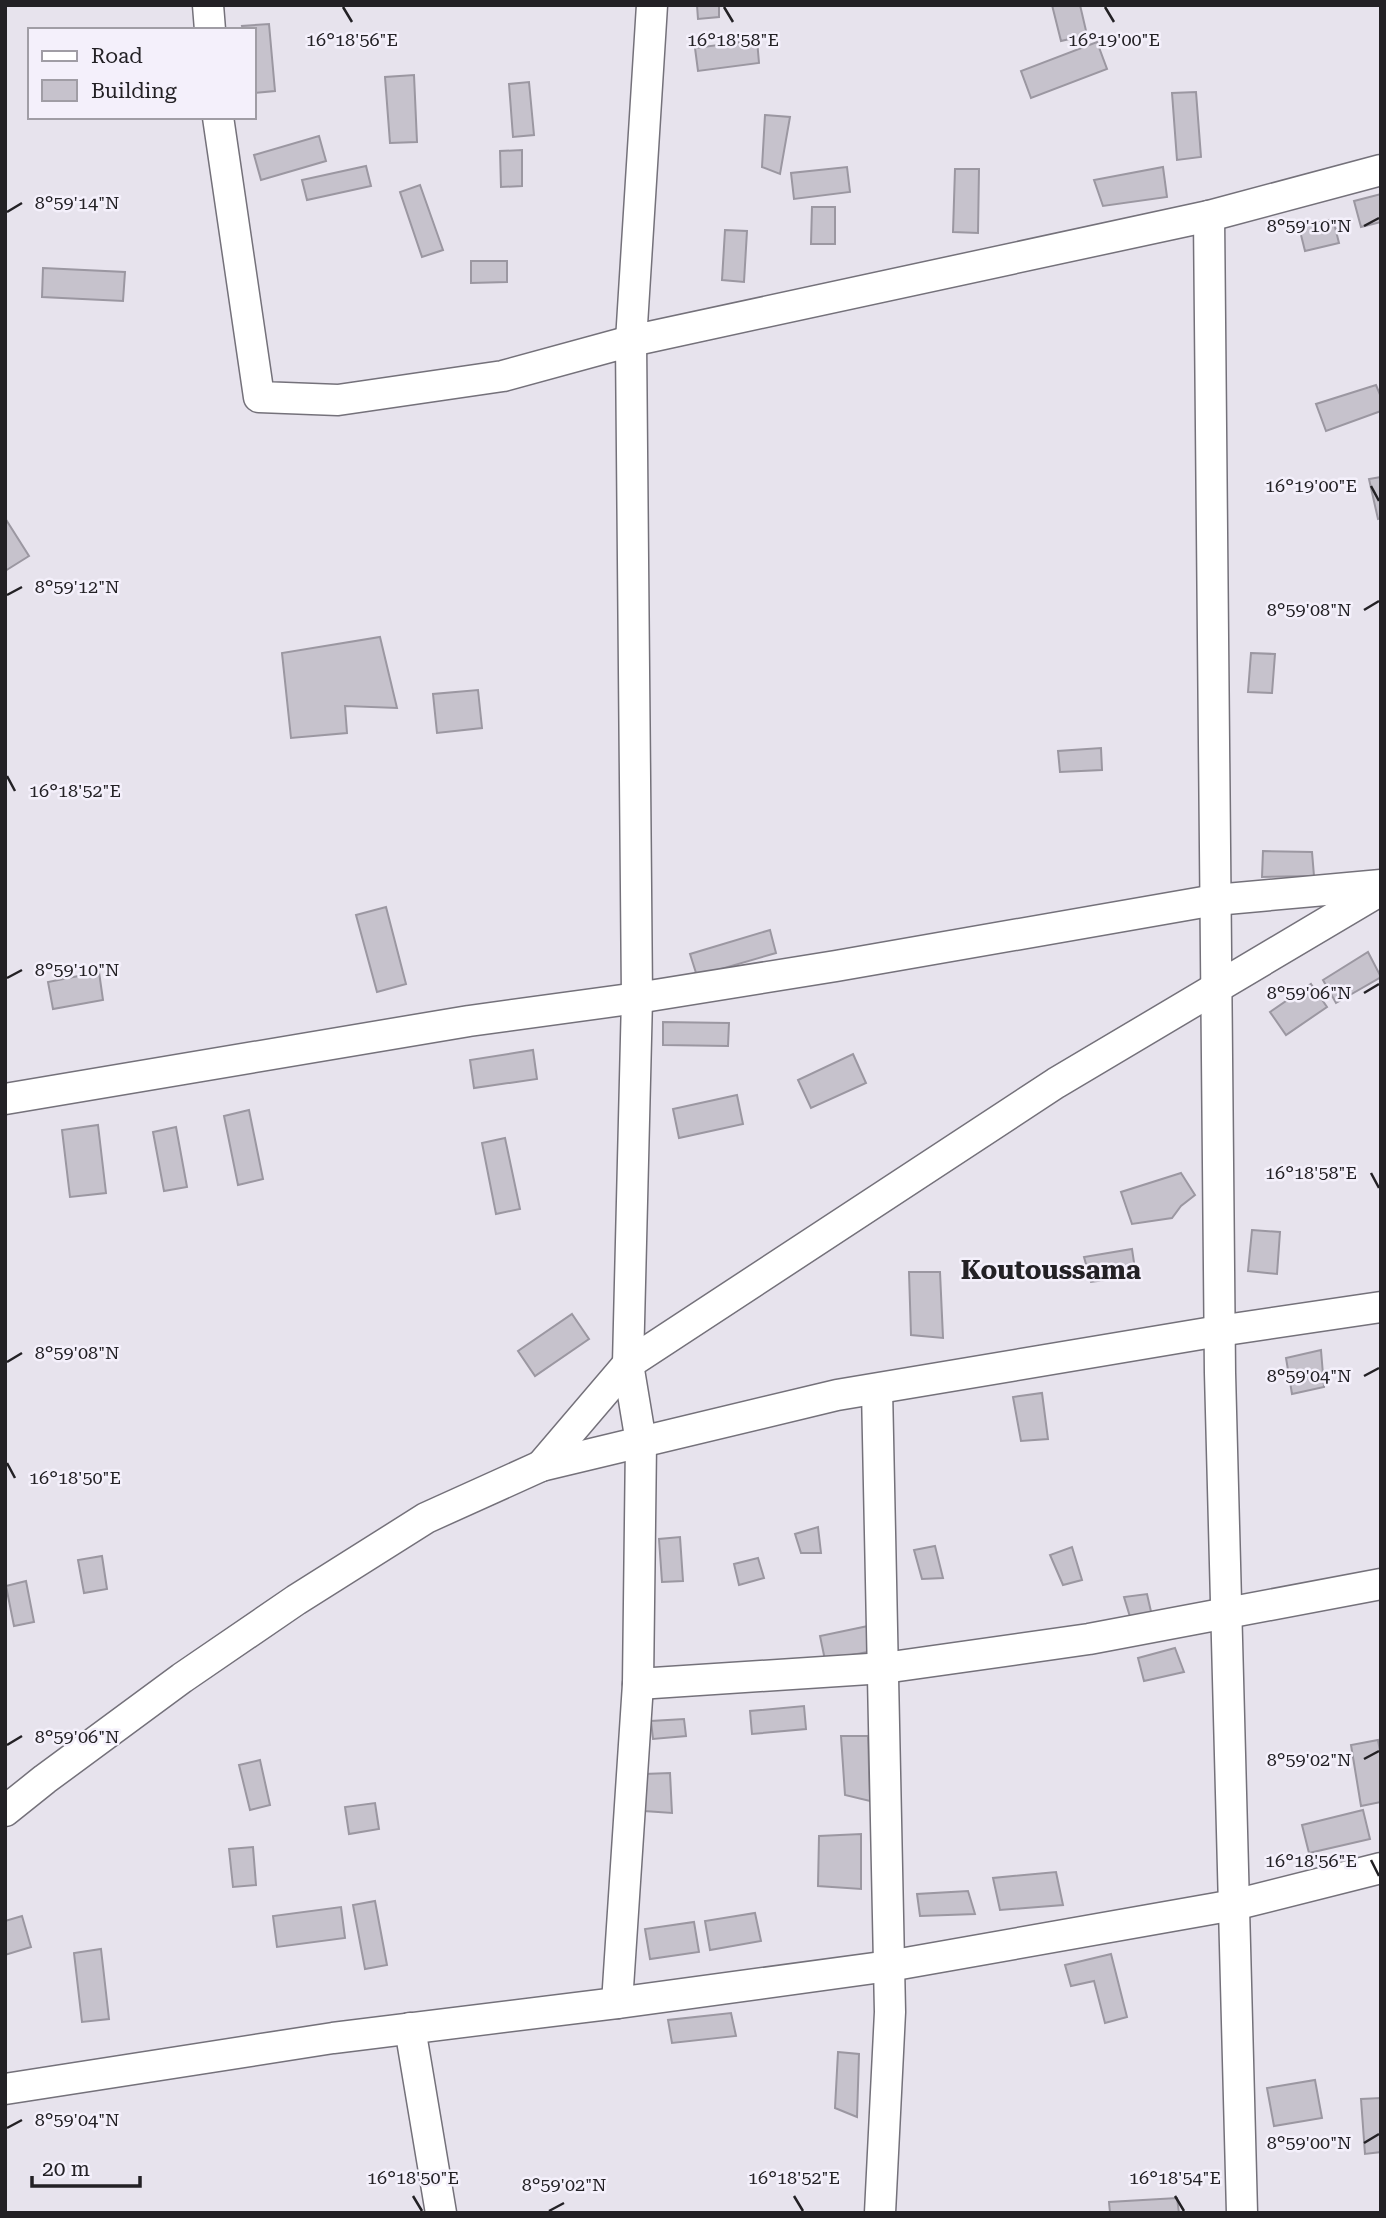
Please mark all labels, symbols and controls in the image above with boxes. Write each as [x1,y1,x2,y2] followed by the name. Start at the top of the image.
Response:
[28,28,256,119] legend
[306,29,398,50] text: 16°18'56"E
[687,29,779,50] text: 16°18'58"E
[1068,29,1160,50] text: 16°19'00"E
[91,44,143,68] text: Road
[91,79,177,103] text: Building
[35,192,119,213] text: 8°59'14"N
[1267,215,1351,236] text: 8°59'10"N
[1265,475,1357,496] text: 16°19'00"E
[35,576,119,597] text: 8°59'12"N
[1267,599,1351,620] text: 8°59'08"N
[29,780,121,801] text: 16°18'52"E
[35,959,119,980] text: 8°59'10"N
[1267,982,1351,1003] text: 8°59'06"N
[1265,1162,1357,1183] text: 16°18'58"E
[961,1255,1141,1285] district label: Koutoussama
[35,1342,119,1363] text: 8°59'08"N
[1267,1365,1351,1386] text: 8°59'04"N
[29,1467,121,1488] text: 16°18'50"E
[35,1726,119,1747] text: 8°59'06"N
[1267,1749,1351,1770] text: 8°59'02"N
[1265,1850,1357,1871] text: 16°18'56"E
[35,2109,119,2130] text: 8°59'04"N
[1267,2132,1351,2153] text: 8°59'00"N
[32,2144,140,2188] scale bar
[42,2157,90,2181] text: 20 m
[367,2167,459,2188] text: 16°18'50"E
[748,2167,840,2188] text: 16°18'52"E
[1129,2167,1221,2188] text: 16°18'54"E
[522,2174,606,2195] text: 8°59'02"N

